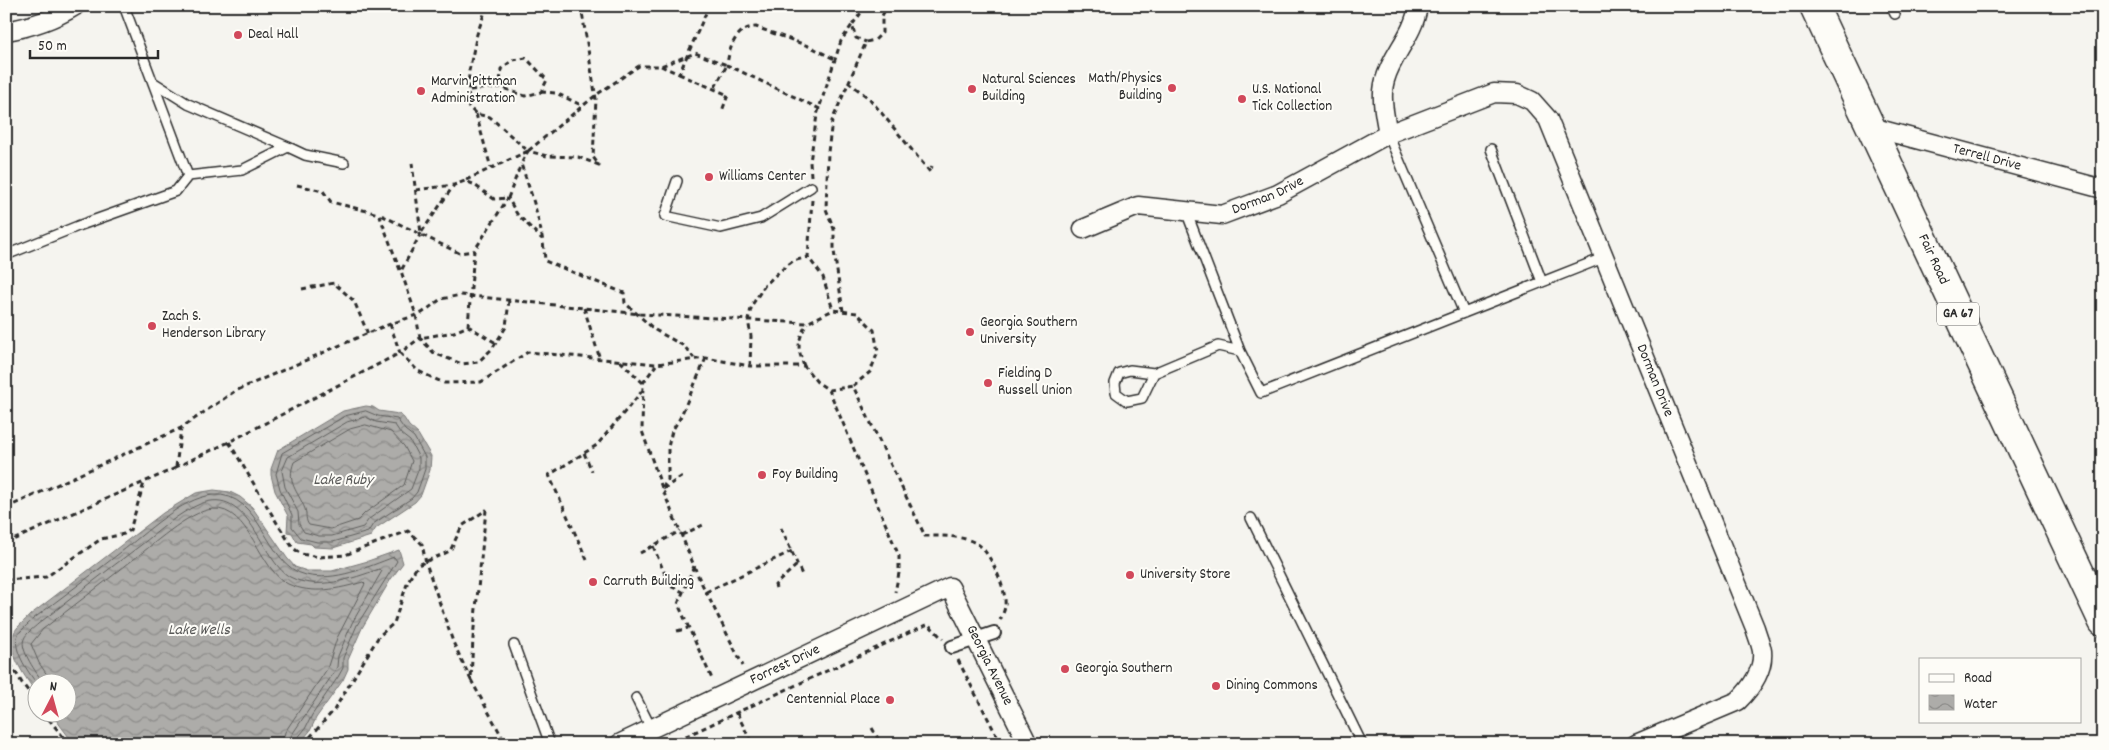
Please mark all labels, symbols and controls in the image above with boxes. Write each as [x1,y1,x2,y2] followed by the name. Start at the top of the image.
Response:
[248,24,299,46] place label: Deal Hall
[30,28,158,60] scale bar
[232,29,244,41] marker: Deal Hall
[38,36,67,58] text: 50 m
[1088,68,1162,107] place label: Math/Physics Building
[982,69,1076,108] place label: Natural Sciences Building
[431,71,517,110] place label: Marvin Pittman Administration
[1252,79,1332,118] place label: U.S. National Tick Collection
[1166,82,1178,94] marker: Math/Physics Building
[966,83,978,95] marker: Natural Sciences Building
[415,85,427,97] marker: Marvin Pittman Administration
[1236,93,1248,105] marker: U.S. National Tick Collection
[1950,138,2024,178] street label: Terrell Drive
[719,166,806,188] place label: Williams Center
[703,171,715,183] marker: Williams Center
[1229,171,1309,221] street label: Dorman Drive
[1912,231,1954,288] street label: Fair Road
[1937,302,1979,326] road number: GA 67
[162,306,266,345] place label: Zach S. Henderson Library
[980,312,1078,351] place label: Georgia Southern University
[146,320,158,332] marker: Zach S. Henderson Library
[964,326,976,338] marker: Georgia Southern University
[1630,341,1679,421] street label: Dorman Drive
[998,363,1072,402] place label: Fielding D Russell Union
[982,377,994,389] marker: Fielding D Russell Union
[772,464,838,486] place label: Foy Building
[313,469,375,492] water label: Lake Ruby
[756,469,768,481] marker: Foy Building
[1140,564,1231,586] place label: University Store
[1124,569,1136,581] marker: University Store
[603,571,694,593] place label: Carruth Building
[587,576,599,588] marker: Carruth Building
[168,619,231,642] water label: Lake Wells
[960,621,1018,710] street label: Georgia Avenue
[746,639,824,691] street label: Forrest Drive
[1075,658,1173,680] place label: Georgia Southern
[1919,658,2082,722] legend
[1059,663,1071,675] marker: Georgia Southern
[1964,668,1992,690] text: Road
[28,672,78,722] north arrow
[1226,675,1318,697] place label: Dining Commons
[49,677,58,697] text: N
[1210,680,1222,692] marker: Dining Commons
[786,689,880,711] place label: Centennial Place
[884,694,896,706] marker: Centennial Place
[1964,694,1998,716] text: Water

